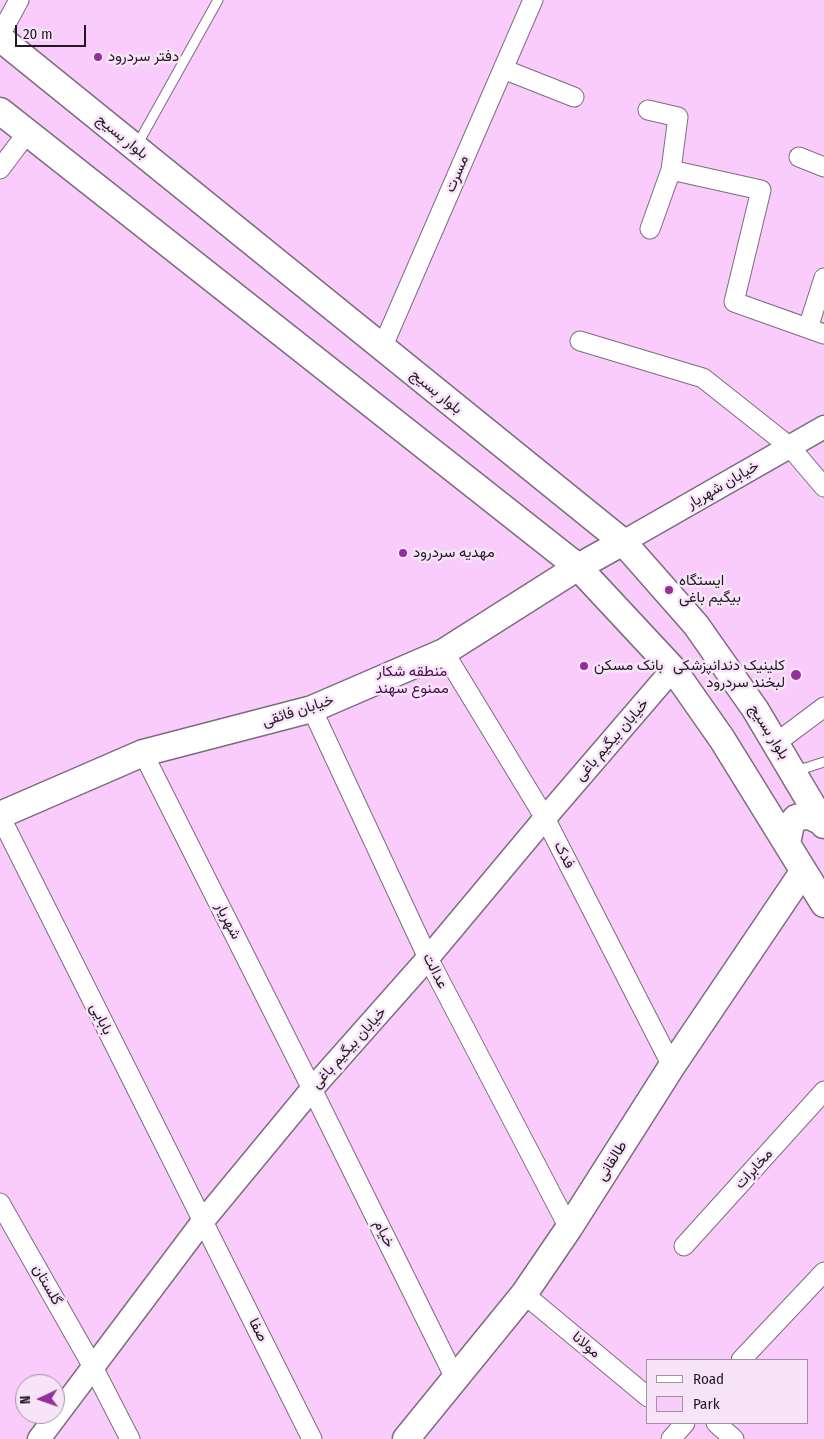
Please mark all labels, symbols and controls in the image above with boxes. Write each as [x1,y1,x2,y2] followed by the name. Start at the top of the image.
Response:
[18,15,89,47] scale bar
[23,25,53,43] text: 20 m
[108,48,179,66] place label: دفتر سردرود
[92,51,104,63] marker: دفتر سردرود
[92,111,152,163] street label: بلوار بسیج
[441,153,473,195] street label: مسرت
[406,366,466,418] street label: بلوار بسیج
[684,457,762,513] street label: خیابان شهریار
[413,544,495,562] place label: مهدیه سردرود
[397,547,409,559] marker: مهدیه سردرود
[679,572,741,607] place label: ایستگاه بیگیم باغی
[663,584,675,596] marker: ایستگاه بیگیم باغی
[594,657,663,675] place label: بانک مسکن
[673,657,785,692] place label: کلینیک دندانپزشکی لبخند سردرود
[578,660,590,672] marker: بانک مسکن
[375,663,449,698] park label: منطقه شکار ممنوع سهند
[789,668,803,682] marker: کلینیک دندانپزشکی لبخند سردرود
[260,691,336,731] street label: خیابان فائقی
[571,695,653,785] street label: خیابان بیگیم باغی
[745,701,793,763] street label: بلوار بسیج
[550,839,578,871] street label: فدک
[211,900,245,942] street label: شهریار
[418,950,452,992] street label: عدالت
[85,1000,117,1038] street label: بابایی
[308,1004,390,1092] street label: خیابان بیگیم باغی
[593,1138,631,1184] street label: طالقانی
[731,1145,777,1193] street label: مخابرات
[370,1217,398,1251] street label: خیام
[28,1261,66,1309] street label: گلستان
[245,1315,271,1345] street label: صفا
[568,1328,604,1362] street label: مولانا
[646,1359,809,1424] legend
[693,1370,724,1388] text: Road
[15,1374,65,1424] north arrow
[17,1395,34,1404] text: N
[693,1395,720,1413] text: Park

